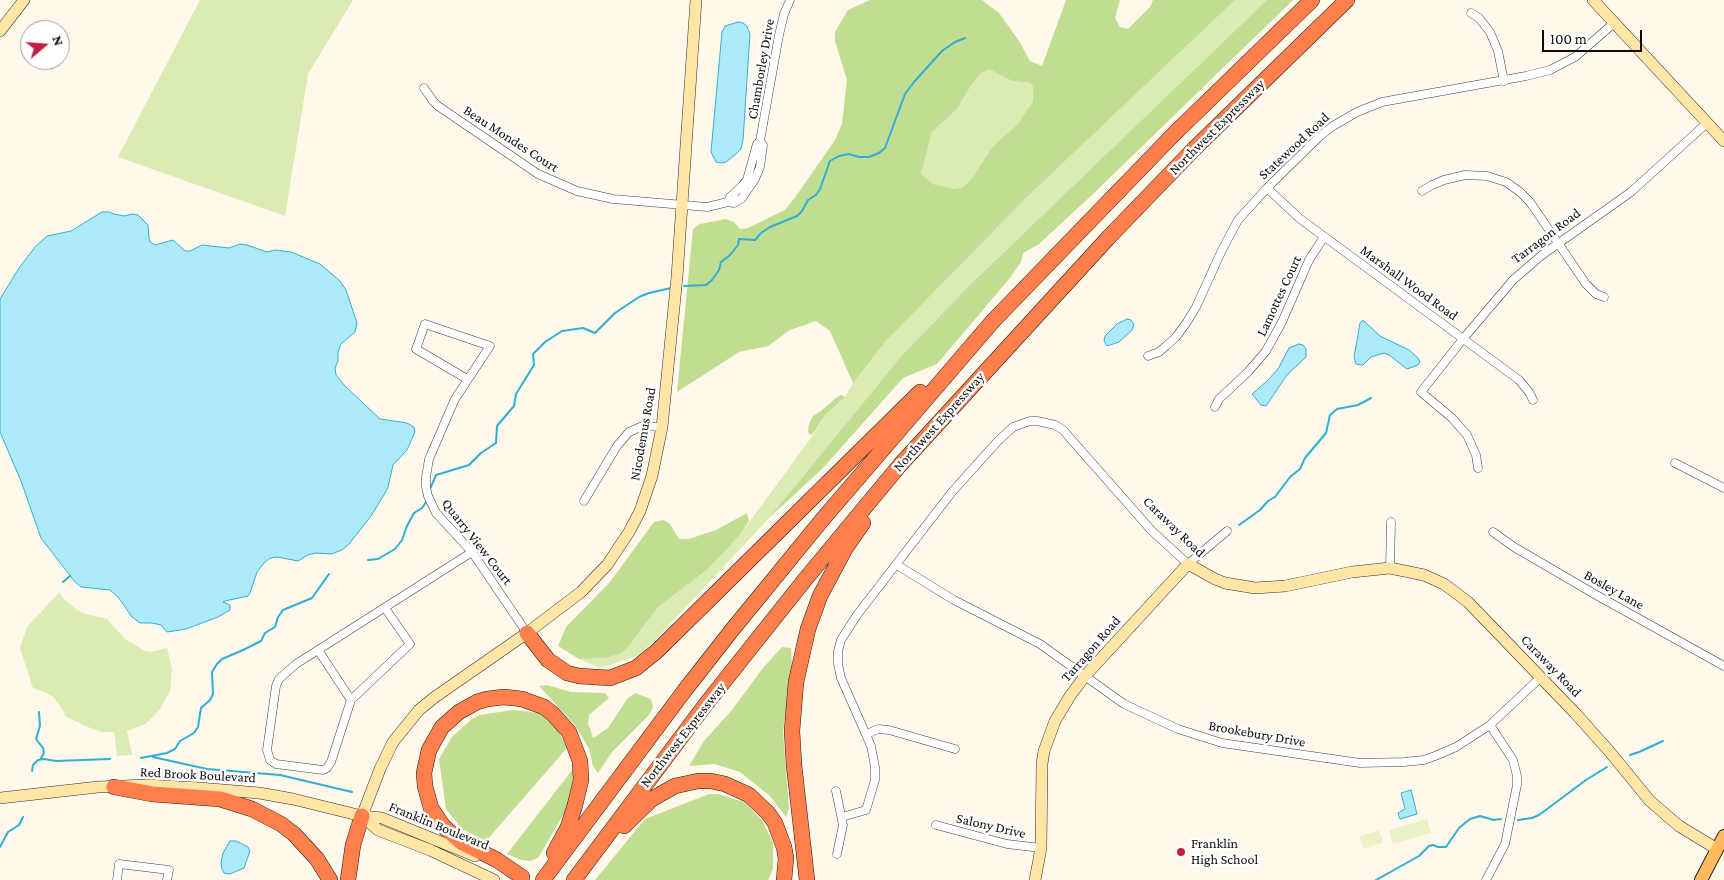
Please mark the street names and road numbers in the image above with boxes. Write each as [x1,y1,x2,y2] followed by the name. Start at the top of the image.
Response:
[744,17,778,121] street label: Chamborley Drive
[1166,76,1268,178] street label: Northwest Expressway
[460,102,562,176] street label: Beau Mondes Court
[1255,109,1333,183] street label: Statewood Road
[1508,205,1584,267] street label: Tarragon Road
[1357,242,1461,324] street label: Marshall Wood Road
[1253,253,1305,339] street label: Lamottes Court
[890,369,988,475] street label: Northwest Expressway
[627,386,659,482] street label: Nicodemus Road
[1139,493,1209,561] street label: Caraway Road
[438,495,516,589] street label: Quarry View Court
[1581,567,1647,613] street label: Bosley Lane
[1058,613,1124,685] street label: Tarragon Road
[1517,631,1585,701] street label: Caraway Road
[637,679,729,791] street label: Northwest Expressway
[1207,717,1307,751] street label: Brookebury Drive
[140,764,256,786] street label: Red Brook Boulevard
[387,798,491,854] street label: Franklin Boulevard
[955,810,1027,842] street label: Salony Drive

